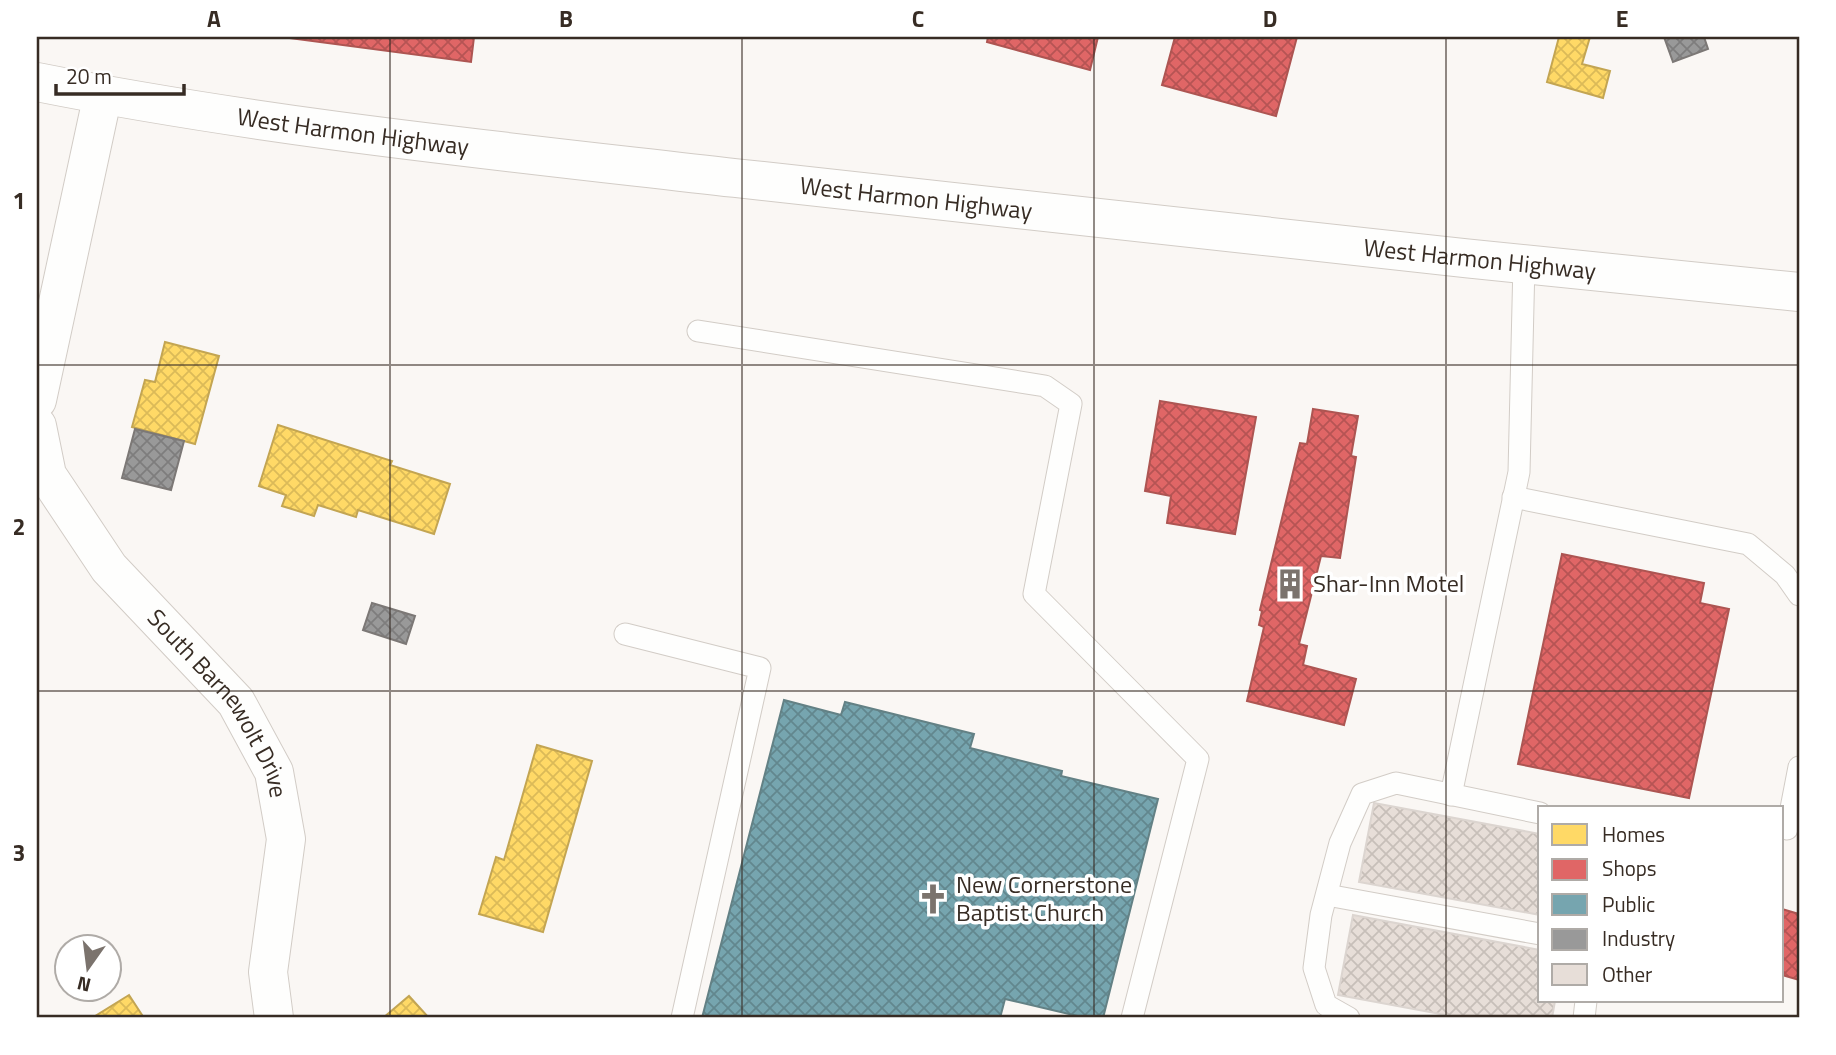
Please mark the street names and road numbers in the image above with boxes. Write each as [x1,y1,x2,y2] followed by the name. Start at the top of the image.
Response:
[235,98,471,164] street label: West Harmon Highway
[798,167,1035,229] street label: West Harmon Highway
[1362,229,1598,289] street label: West Harmon Highway
[140,600,297,800] street label: South Barnewolt Drive

